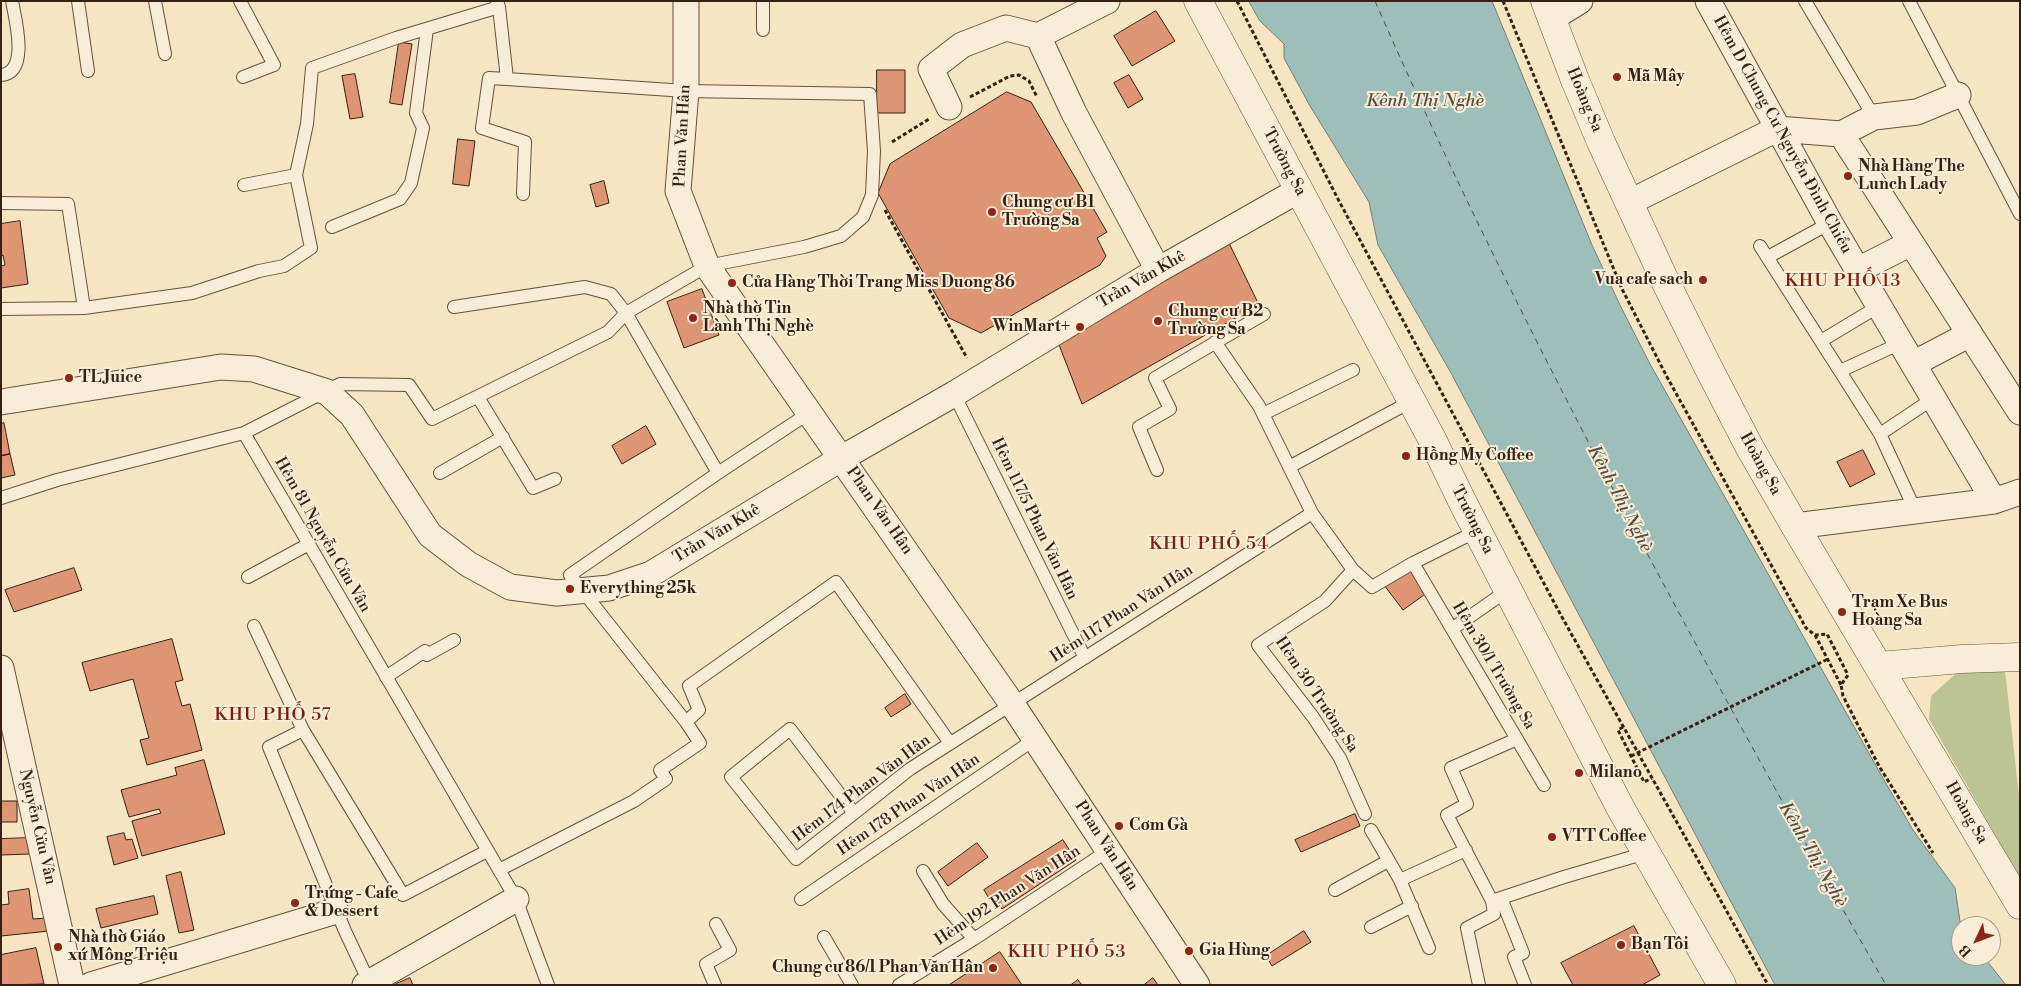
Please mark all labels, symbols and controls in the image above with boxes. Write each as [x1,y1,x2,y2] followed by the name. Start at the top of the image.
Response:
[1708,13,1856,257] street label: Hẻm D Chung Cư Nguyễn Ðình Chiểu
[1562,65,1606,135] street label: Hoàng Sa
[1627,67,1685,87] place label: Mã Mây
[1611,71,1623,83] marker: Mã Mây
[671,84,695,188] street label: Phan Văn Hân
[1366,91,1484,113] water label: Kênh Thị Nghè
[1258,125,1310,199] street label: Trường Sa
[1858,157,1965,195] place label: Nhà Hàng The Lunch Lady
[1842,170,1854,182] marker: Nhà Hàng The Lunch Lady
[1002,193,1095,231] place label: Chung cư B1 Trường Sa
[986,206,998,218] marker: Chung cư B1 Trường Sa
[1094,247,1190,313] street label: Trần Văn Khê
[1595,270,1693,290] place label: Vua cafe sach
[1783,271,1903,293] district label: KHU PHỐ 13
[742,273,1015,293] place label: Cửa Hàng Thời Trang Miss Duong 86
[1697,274,1709,286] marker: Vua cafe sach
[726,277,738,289] marker: Cửa Hàng Thời Trang Miss Duong 86
[703,299,814,337] place label: Nhà thờ Tin Lành Thị Nghè
[1168,302,1263,340] place label: Chung cư B2 Trường Sa
[687,312,699,324] marker: Nhà thờ Tin Lành Thị Nghè
[1152,315,1164,327] marker: Chung cư B2 Trường Sa
[993,317,1070,337] place label: WinMart+
[1074,321,1086,333] marker: WinMart+
[79,368,142,388] place label: TL Juice
[63,372,75,384] marker: TL Juice
[1735,429,1785,499] street label: Hoàng Sa
[986,435,1082,603] street label: Hẻm 117/5 Phan Văn Hân
[1582,442,1656,556] water label: Kênh Thị Nghè
[1416,446,1534,466] place label: Hồng My Coffee
[1400,450,1412,462] marker: Hồng My Coffee
[270,454,374,616] street label: Hẻm 81 Nguyễn Cửu Vân
[842,463,916,559] street label: Phan Văn Hân
[1447,482,1497,558] street label: Trường Sa
[670,500,764,568] street label: Trần Văn Khê
[1148,534,1270,556] district label: KHU PHỐ 54
[1047,561,1197,667] street label: Hẻm 117 Phan Văn Hân
[580,579,696,599] place label: Everything 25k
[564,583,576,595] marker: Everything 25k
[1852,593,1948,631] place label: Trạm Xe Bus Hoàng Sa
[1447,599,1539,733] street label: Hẻm 30/1 Trường Sa
[1836,606,1848,618] marker: Trạm Xe Bus Hoàng Sa
[1270,634,1362,756] street label: Hẻm 30 Trường Sa
[213,705,333,727] district label: KHU PHỐ 57
[789,731,935,847] street label: Hẻm 174 Phan Văn Hân
[834,750,984,860] street label: Hẻm 178 Phan Văn Hân
[1589,763,1642,783] place label: Milano
[14,767,60,887] street label: Nguyễn Cửu Vân
[1573,767,1585,779] marker: Milano
[1941,779,1991,847] street label: Hoàng Sa
[1070,798,1142,894] street label: Phan Văn Hân
[1773,799,1851,911] water label: Kênh Thị Nghè
[1129,816,1188,836] place label: Cơm Gà
[1113,820,1125,832] marker: Cơm Gà
[1562,827,1647,847] place label: VTT Coffee
[1546,831,1558,843] marker: VTT Coffee
[932,842,1084,950] street label: Hẻm 192 Phan Văn Hân
[305,884,398,922] place label: Trứng - Cafe & Dessert
[289,897,301,909] marker: Trứng - Cafe & Dessert
[1951,916,2001,966] north arrow
[68,928,178,966] place label: Nhà thờ Giáo xứ Mông Triệu
[1631,935,1689,955] place label: Bạn Tôi
[1615,939,1627,951] marker: Bạn Tôi
[52,941,64,953] marker: Nhà thờ Giáo xứ Mông Triệu
[1199,941,1270,961] place label: Gia Hùng
[1956,941,1976,961] text: B
[1006,942,1128,964] district label: KHU PHỐ 53
[1183,945,1195,957] marker: Gia Hùng
[772,958,983,978] place label: Chung cư 86/1 Phan Văn Hân
[987,962,999,974] marker: Chung cư 86/1 Phan Văn Hân

